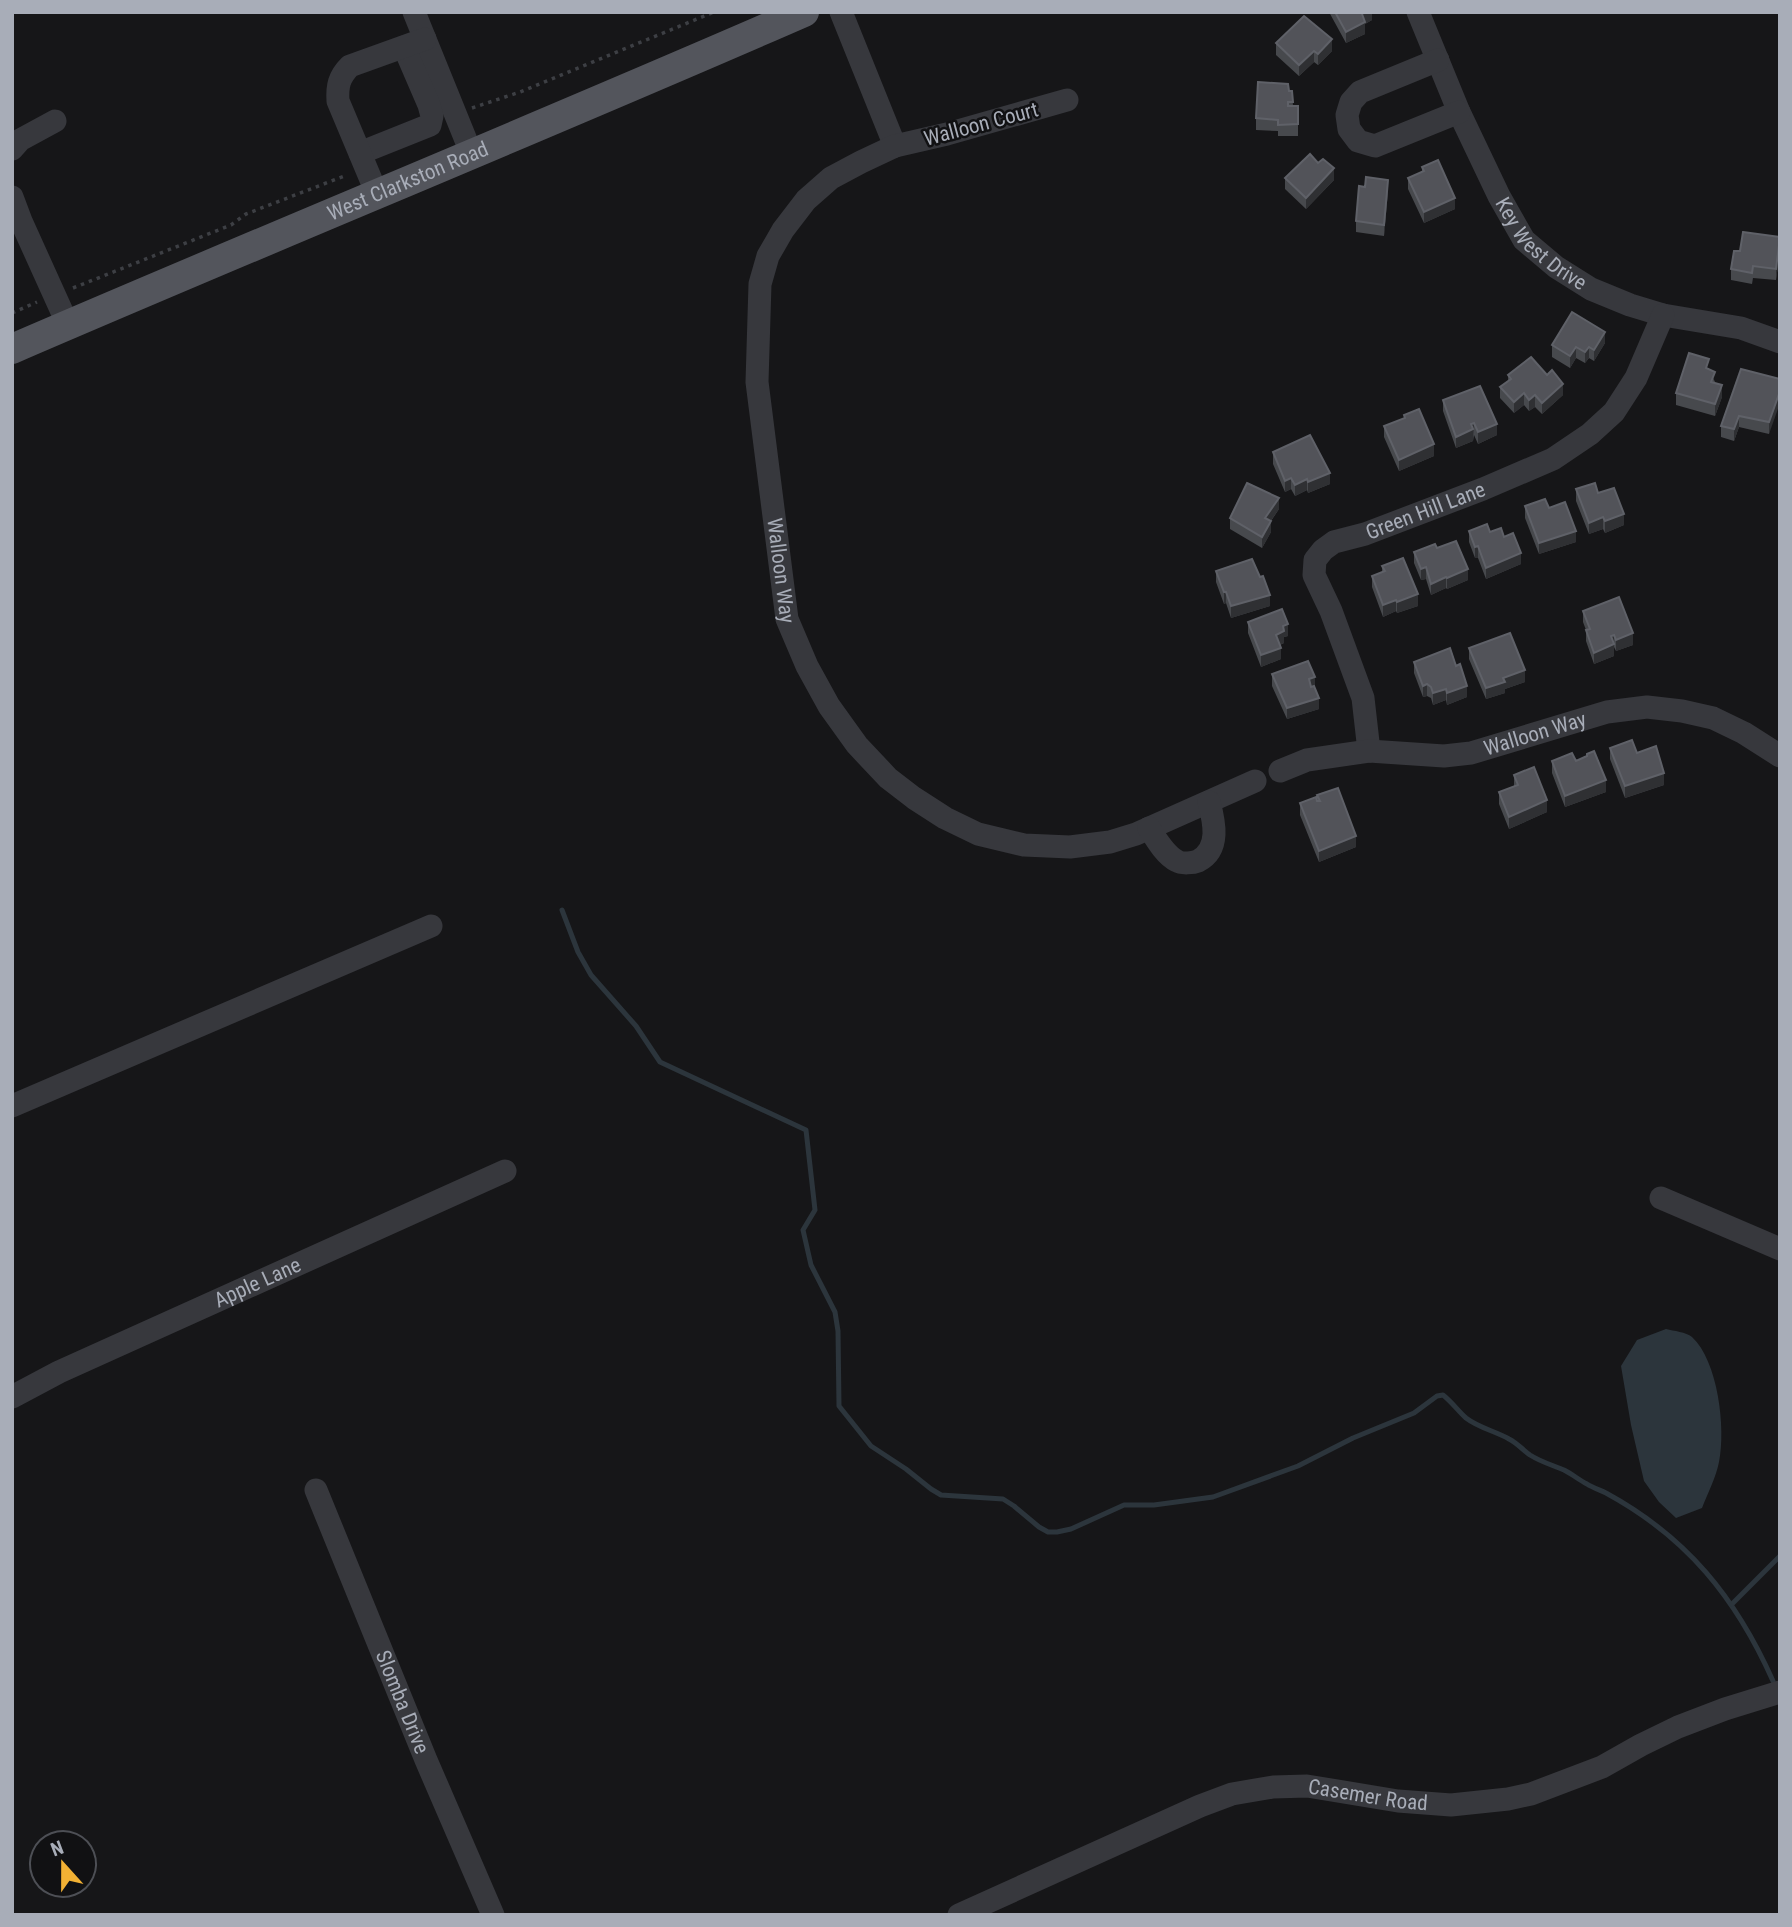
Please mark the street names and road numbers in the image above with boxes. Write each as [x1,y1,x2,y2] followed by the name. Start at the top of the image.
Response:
[921,97,1041,151] street label: Walloon Court
[324,137,492,226] street label: West Clarkston Road
[1490,193,1591,295] street label: Key West Drive
[1362,477,1489,545] street label: Green Hill Lane
[762,517,799,625] street label: Walloon Way
[1481,707,1589,760] street label: Walloon Way
[210,1253,305,1312] street label: Apple Lane
[371,1647,434,1757] street label: Slomba Drive
[1307,1774,1429,1815] street label: Casemer Road

